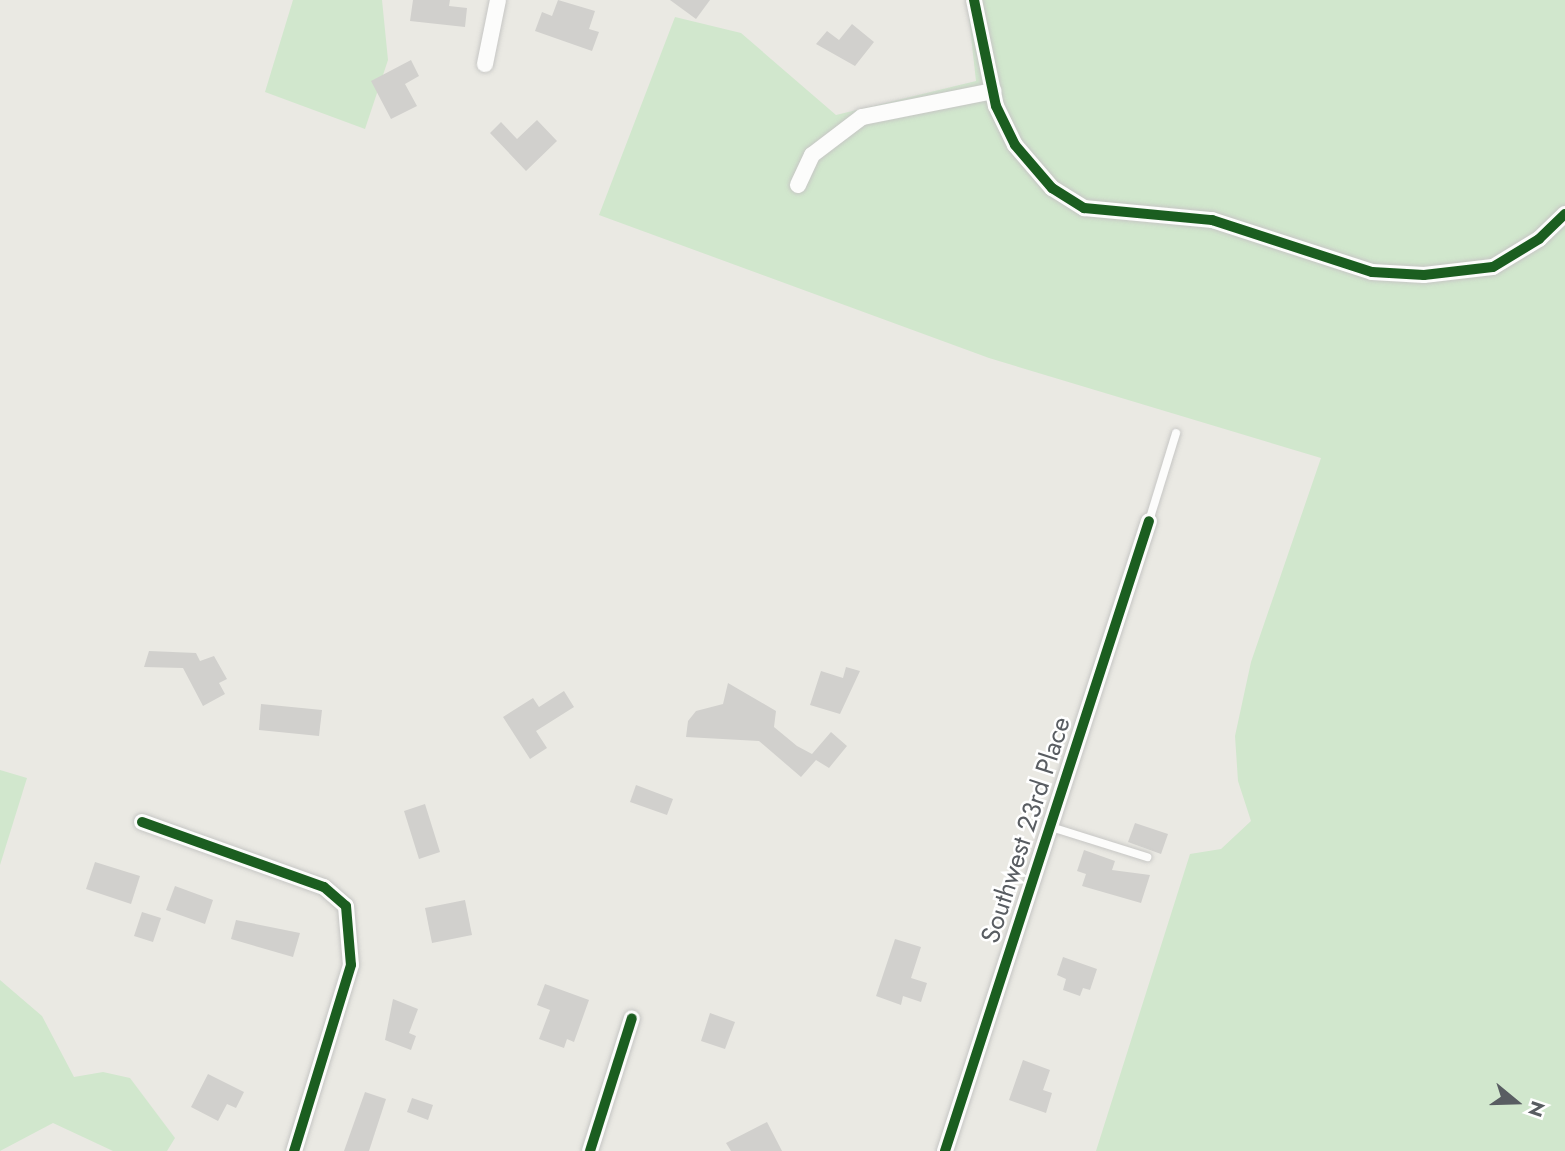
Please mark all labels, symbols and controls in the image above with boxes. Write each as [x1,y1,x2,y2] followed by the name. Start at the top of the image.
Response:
[975,713,1077,947] street label: Southwest 23rd Place
[1481,1067,1551,1137] north arrow
[1521,1097,1552,1121] text: N

